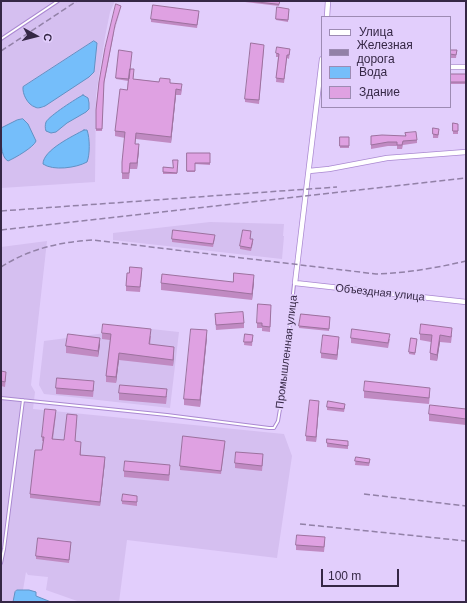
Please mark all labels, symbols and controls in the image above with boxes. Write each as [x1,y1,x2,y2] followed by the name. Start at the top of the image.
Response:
[16,16,56,56] north arrow
[321,16,451,108] legend
[359,25,393,39] text: Улица
[41,33,54,42] text: С
[357,38,413,66] text: Железная дорога
[359,65,387,79] text: Вода
[359,85,400,99] text: Здание
[335,282,425,304] street label: Объездная улица
[273,294,301,410] street label: Промышленная улица
[323,561,401,587] scale bar
[328,569,361,583] text: 100 m

